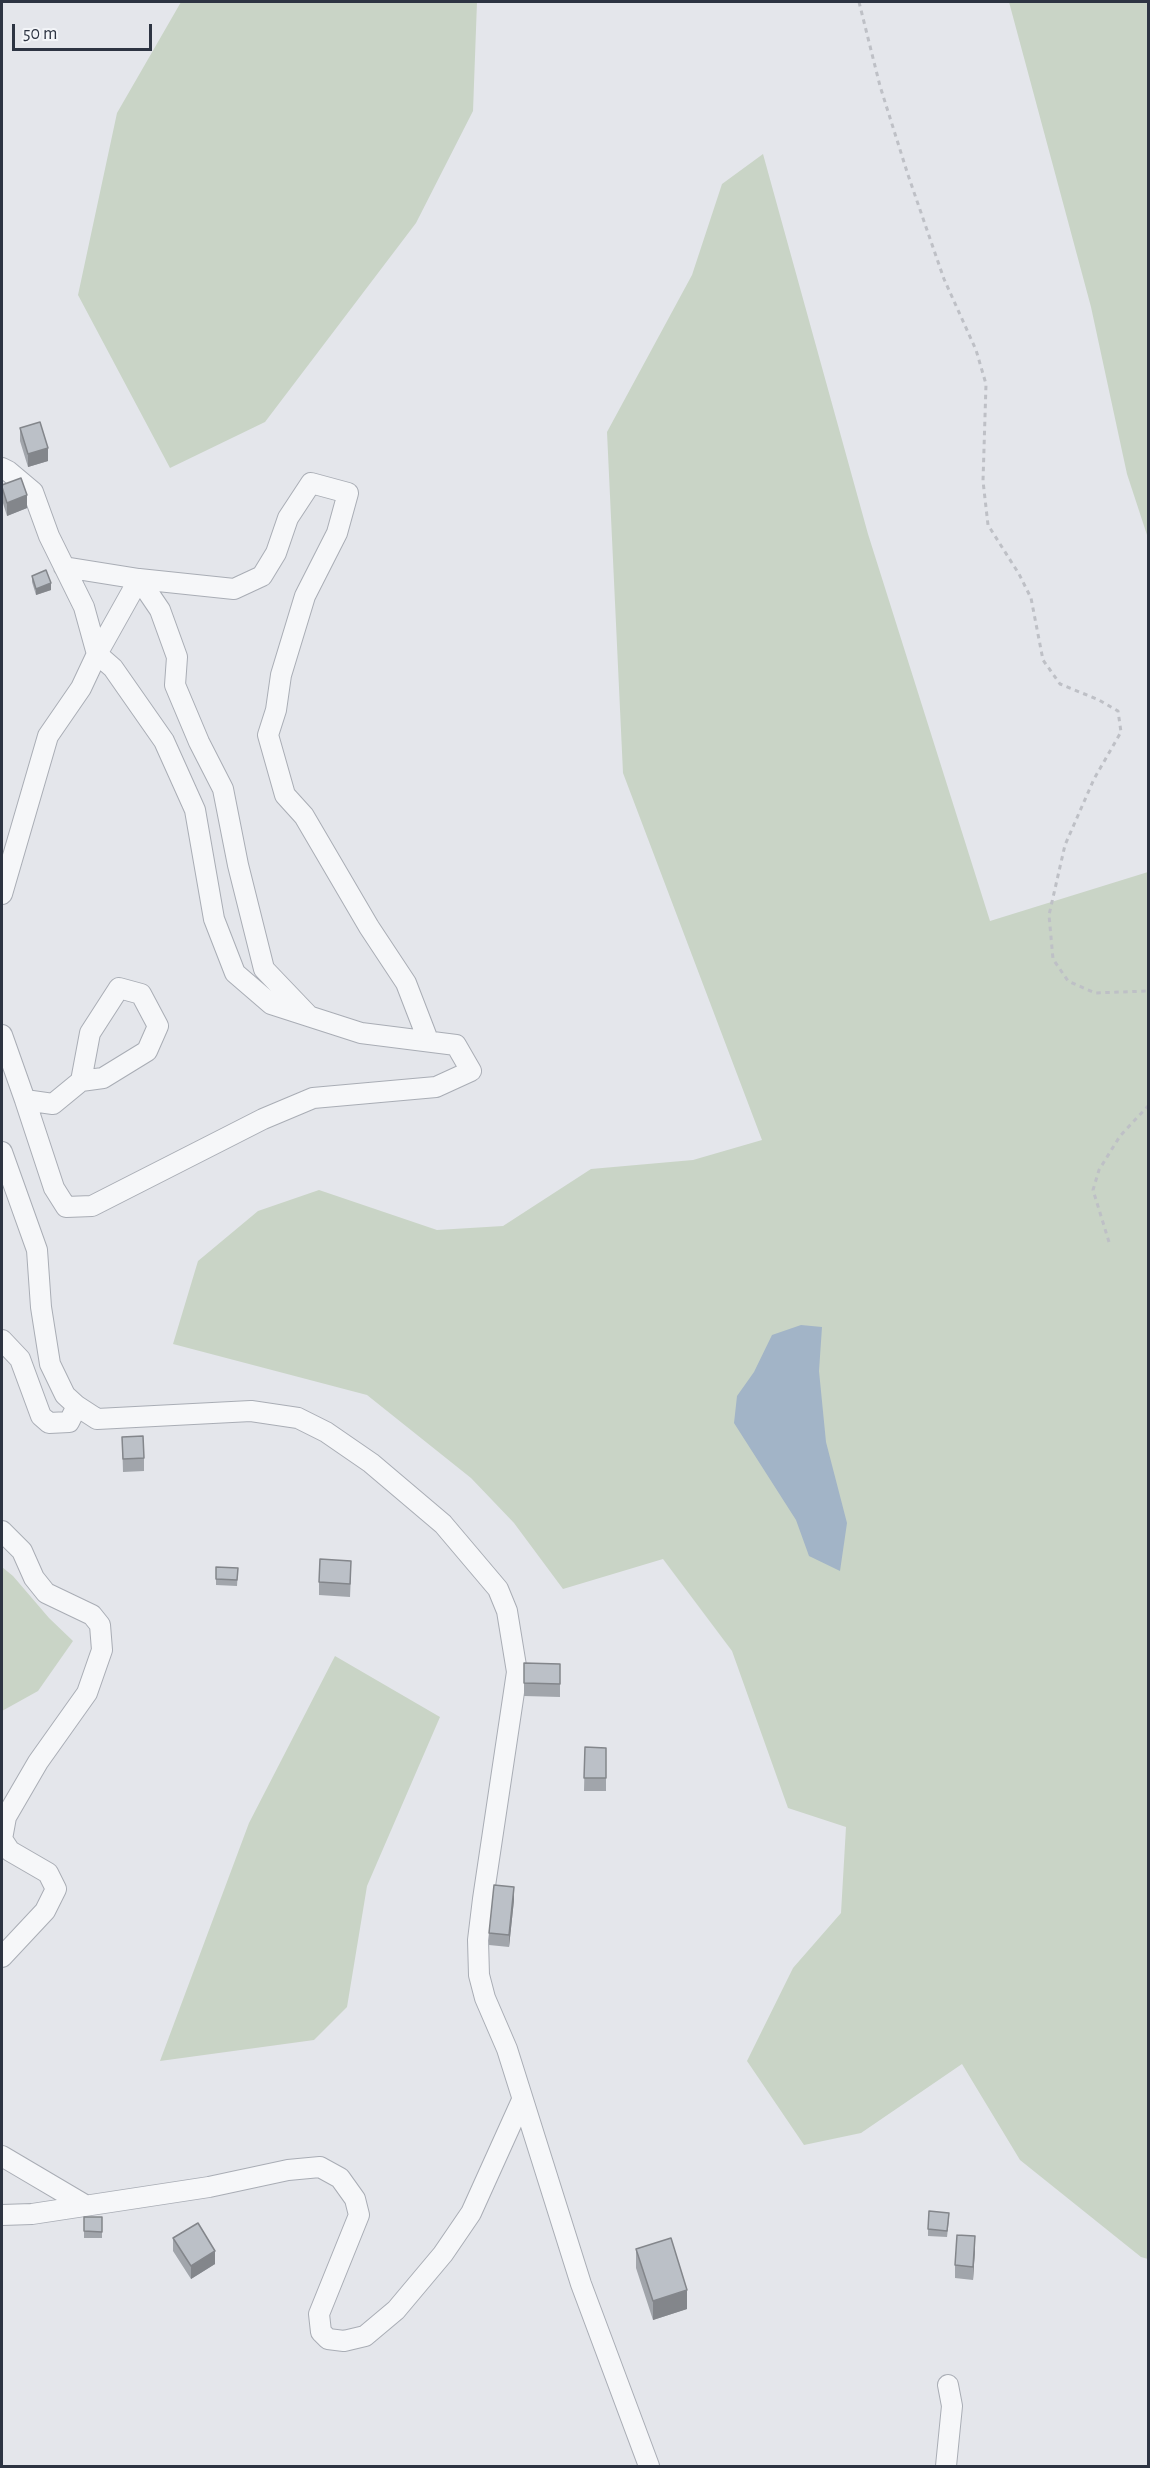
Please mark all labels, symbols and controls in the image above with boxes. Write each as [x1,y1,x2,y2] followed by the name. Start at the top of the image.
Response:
[15,12,154,50] scale bar
[23,25,57,43] text: 50 m

